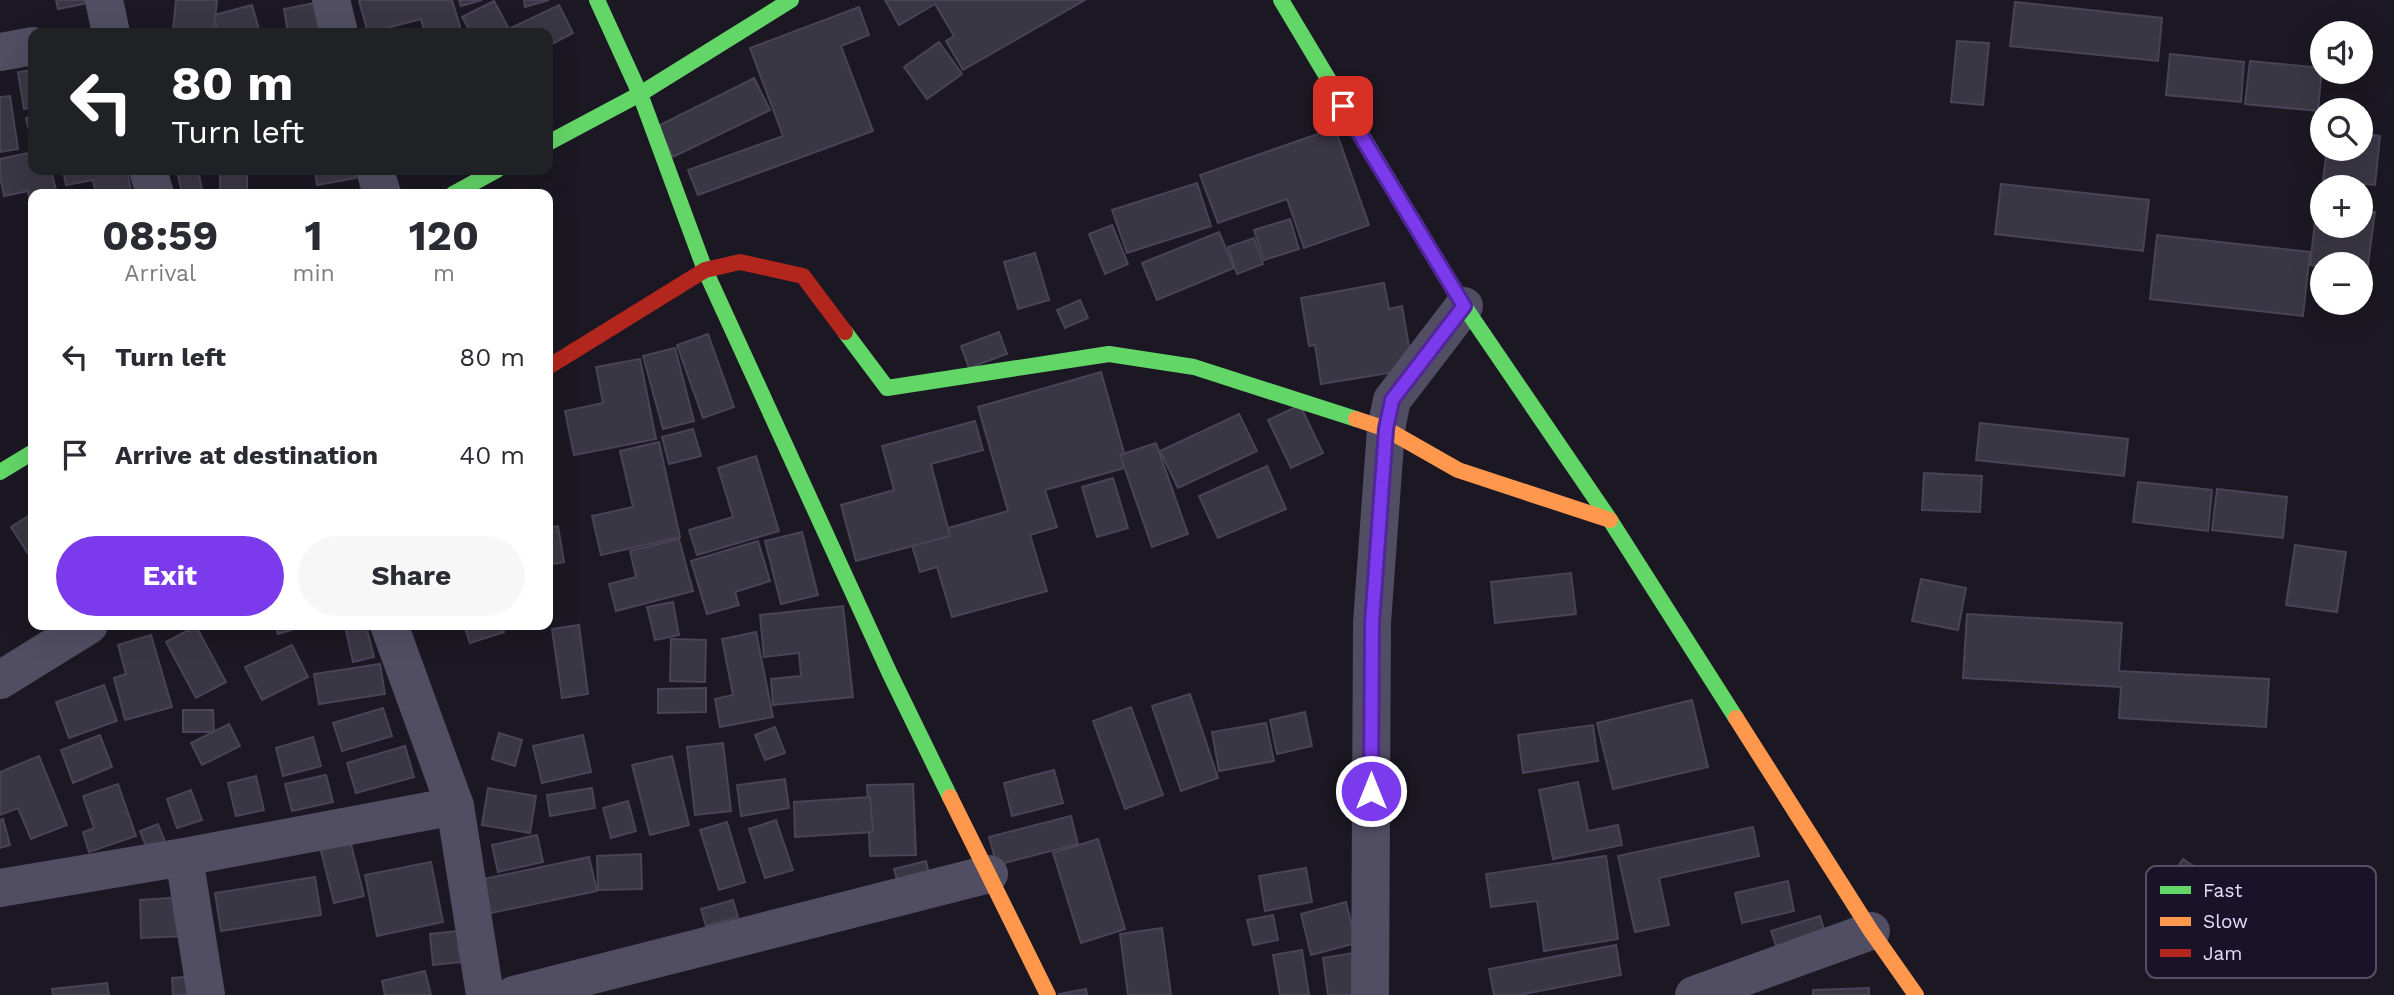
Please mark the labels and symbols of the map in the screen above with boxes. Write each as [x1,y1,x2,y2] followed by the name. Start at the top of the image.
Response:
[1313,76,1373,136] pin
[1334,754,1408,828] position arrow
[2146,866,2376,978] legend
[2203,879,2242,902] text: Fast
[2203,910,2248,933] text: Slow
[2203,942,2242,965] text: Jam

